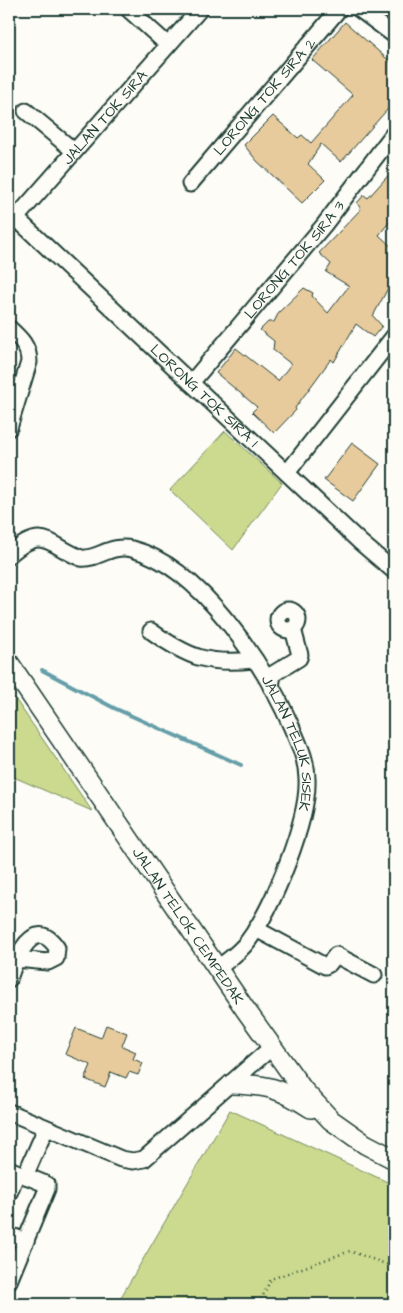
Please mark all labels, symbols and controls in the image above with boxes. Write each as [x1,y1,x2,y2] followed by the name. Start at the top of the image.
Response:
[208,33,321,160] street label: LORONG TOK SIRA 2
[57,65,153,169] street label: JALAN TOK SIRA
[239,196,350,323] street label: LORONG TOK SIRA 3
[146,339,263,452] street label: LORONG TOK SIRA 1
[256,671,318,813] street label: JALAN TELUK SISEK
[127,843,249,1008] street label: JALAN TELOK CEMPEDAK

